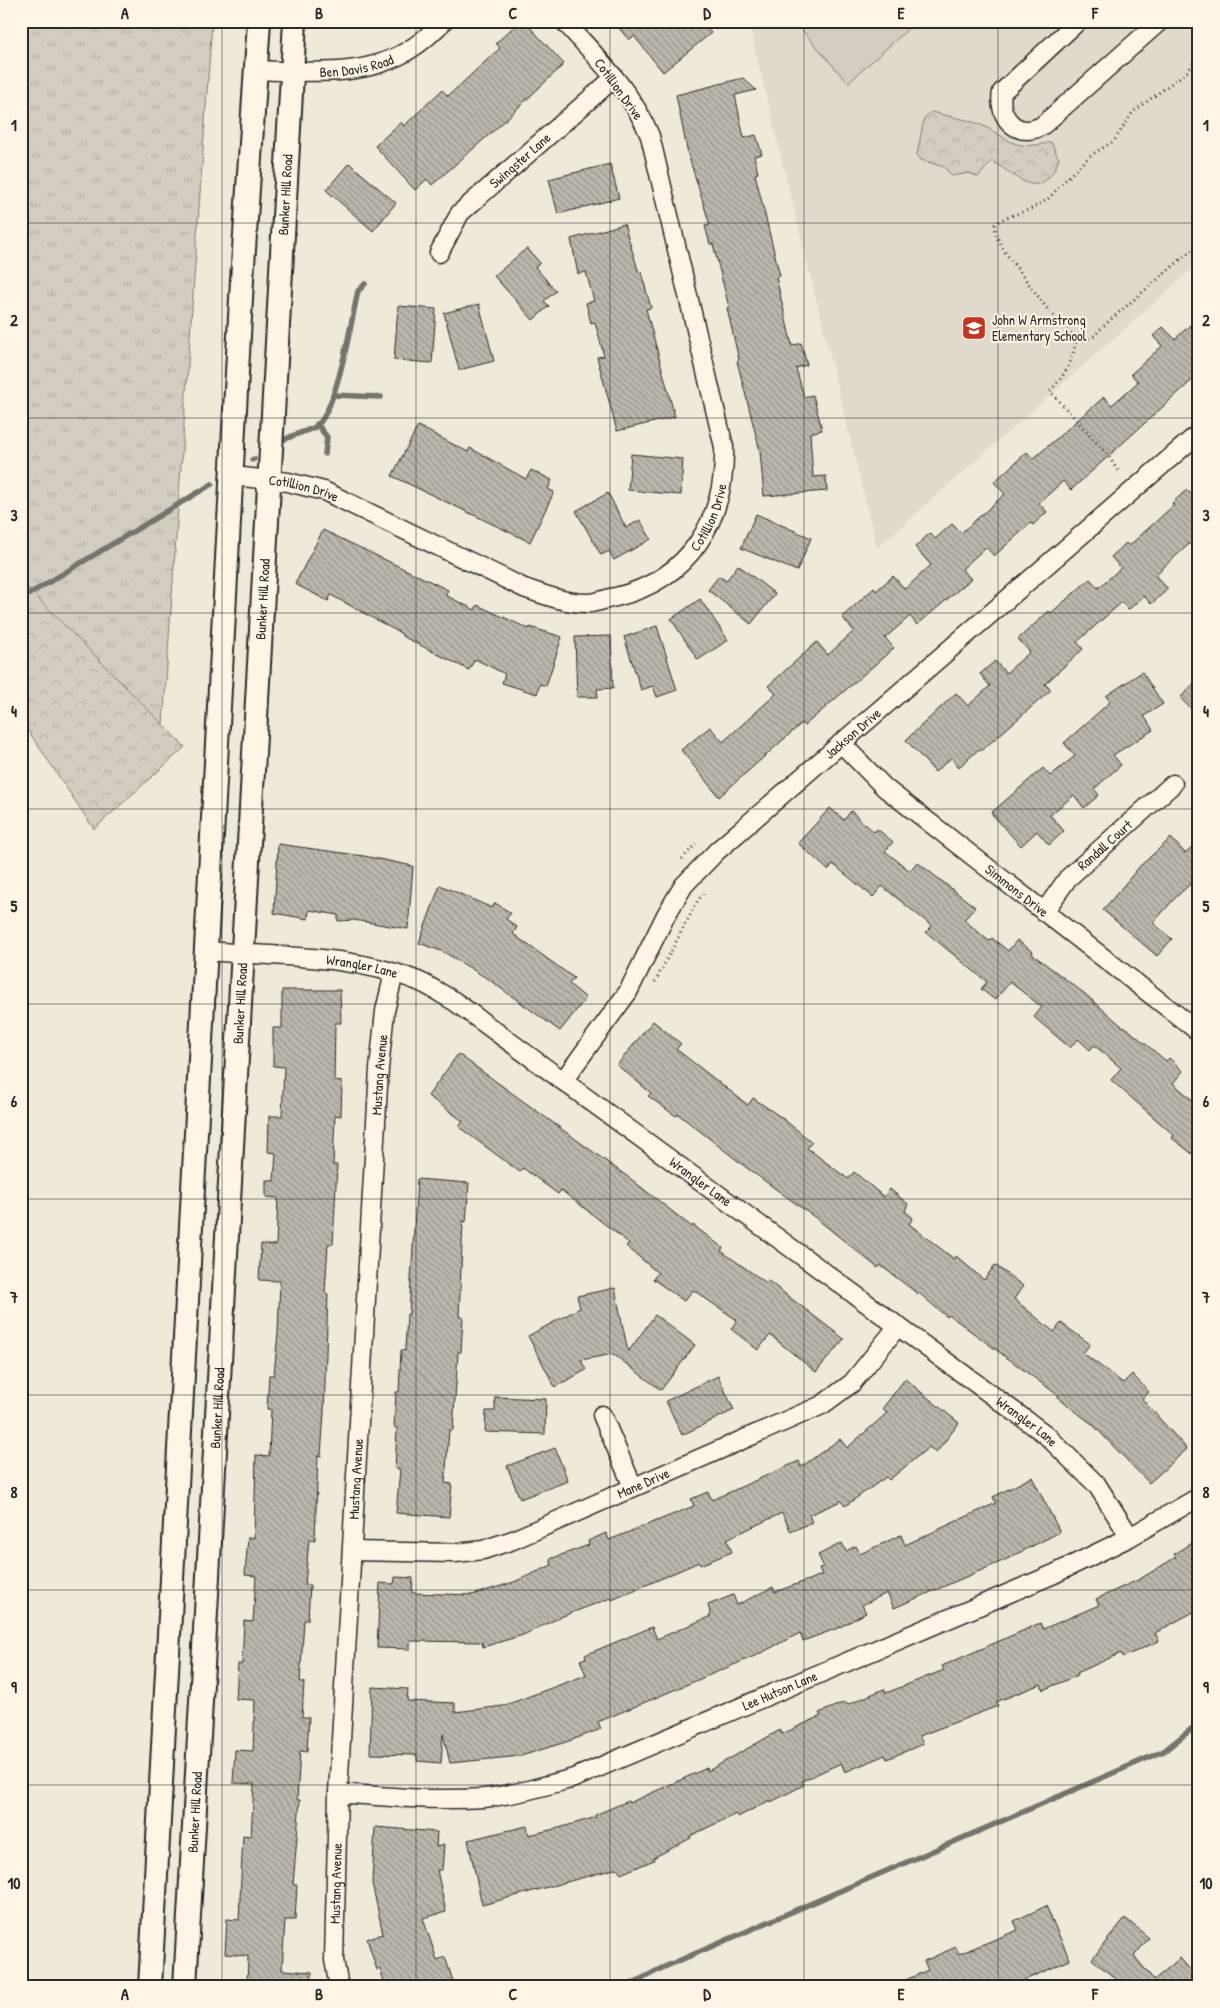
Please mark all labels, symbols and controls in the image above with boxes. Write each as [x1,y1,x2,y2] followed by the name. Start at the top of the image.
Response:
[121,2,129,24] text: A
[315,2,323,24] text: B
[509,2,518,24] text: C
[703,2,711,24] text: D
[897,2,905,24] text: E
[1091,2,1099,24] text: F
[319,49,397,81] street label: Ben Davis Road
[591,54,648,124] street label: Cotillion Drive
[11,114,17,136] text: 1
[1203,114,1209,136] text: 1
[485,128,555,192] street label: Swingster Lane
[273,153,297,236] street label: Bunker Hill Road
[10,309,18,331] text: 2
[1202,309,1210,331] text: 2
[992,310,1087,346] place label: John W Armstrong Elementary School
[961,315,987,341] school or university icon: John W Armstrong Elementary School
[268,470,343,506] street label: Cotillion Drive
[685,482,730,555] street label: Cotillion Drive
[10,504,18,526] text: 3
[1202,504,1210,526] text: 3
[250,558,274,640] street label: Bunker Hill Road
[11,700,17,722] text: 4
[1203,700,1209,722] text: 4
[820,703,885,763] street label: Jackson Drive
[1073,815,1136,874] street label: Randall Court
[982,859,1053,921] street label: Simmons Drive
[11,895,18,917] text: 5
[1203,895,1210,917] text: 5
[325,949,401,982] street label: Wrangler Lane
[228,962,251,1044] street label: Bunker Hill Road
[366,1033,392,1116] street label: Mustang Avenue
[11,1090,18,1112] text: 6
[1203,1090,1210,1112] text: 6
[666,1152,736,1211] street label: Wrangler Lane
[9,1286,18,1308] text: 7
[1201,1286,1210,1308] text: 7
[205,1366,229,1449] street label: Bunker Hill Road
[993,1391,1063,1451] street label: Wrangler Lane
[344,1438,367,1520] street label: Mustang Avenue
[614,1463,673,1502] street label: Mane Drive
[11,1481,18,1503] text: 8
[1203,1481,1210,1503] text: 8
[739,1666,820,1714] street label: Lee Hutson Lane
[11,1676,17,1698] text: 9
[1203,1676,1209,1698] text: 9
[183,1771,206,1853] street label: Bunker Hill Road
[325,1842,346,1924] street label: Mustang Avenue
[8,1872,20,1894] text: 10
[1200,1872,1212,1894] text: 10
[121,1983,129,2005] text: A
[315,1983,323,2005] text: B
[509,1983,518,2005] text: C
[703,1983,711,2005] text: D
[897,1983,905,2005] text: E
[1091,1983,1099,2005] text: F

